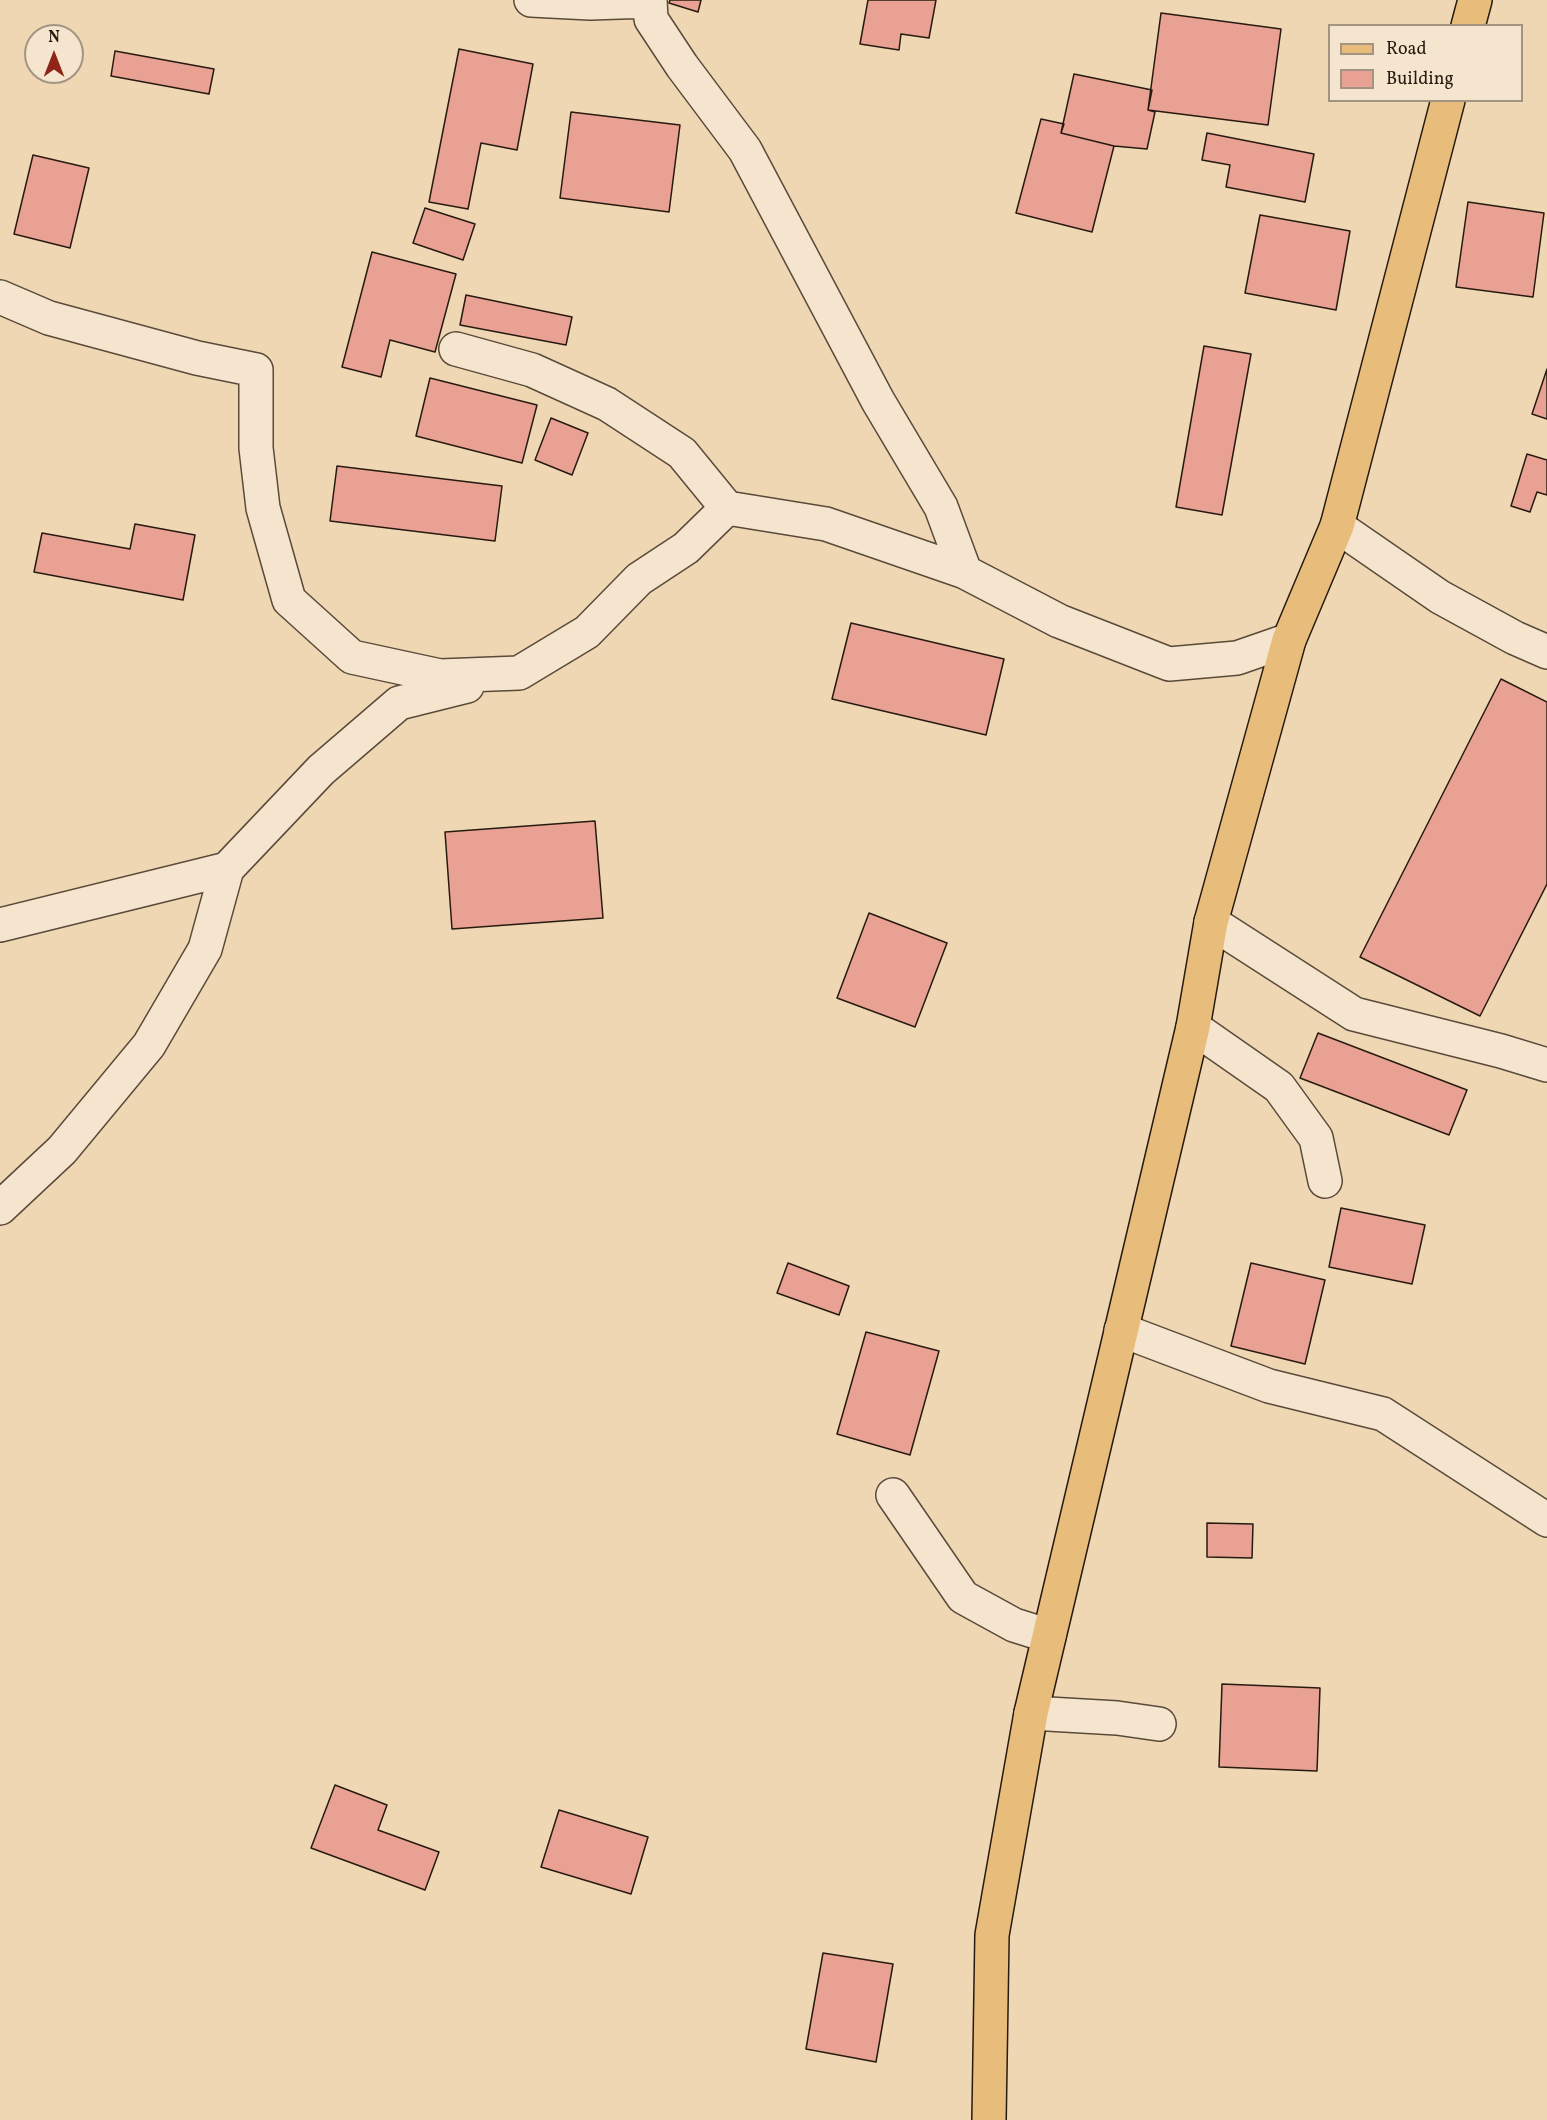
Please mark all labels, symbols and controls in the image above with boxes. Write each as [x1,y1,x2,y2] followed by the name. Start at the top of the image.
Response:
[24,24,84,84] north arrow
[1328,24,1523,102] legend
[48,27,60,49] text: N
[1386,37,1427,62] text: Road
[1386,67,1454,92] text: Building

